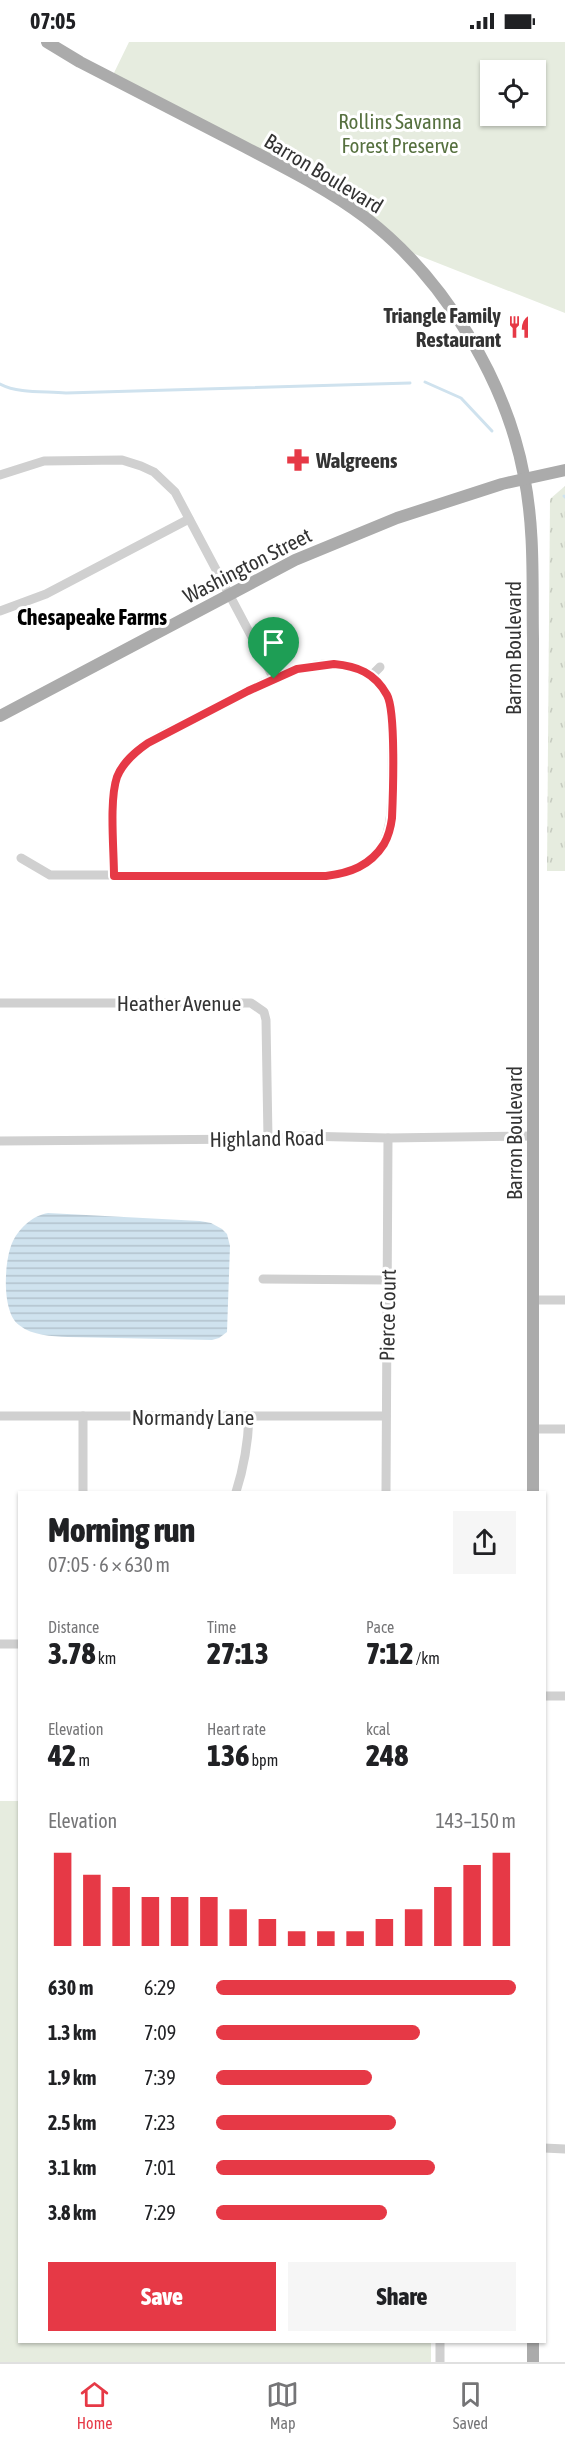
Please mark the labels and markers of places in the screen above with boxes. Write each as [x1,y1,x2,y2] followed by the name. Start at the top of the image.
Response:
[384,303,501,351] place label: Triangle Family Restaurant
[506,314,532,340] restaurant icon: Triangle Family Restaurant
[285,447,311,473] pharmacy icon: Walgreens
[315,448,398,472] place label: Walgreens
[248,617,299,679] pin

